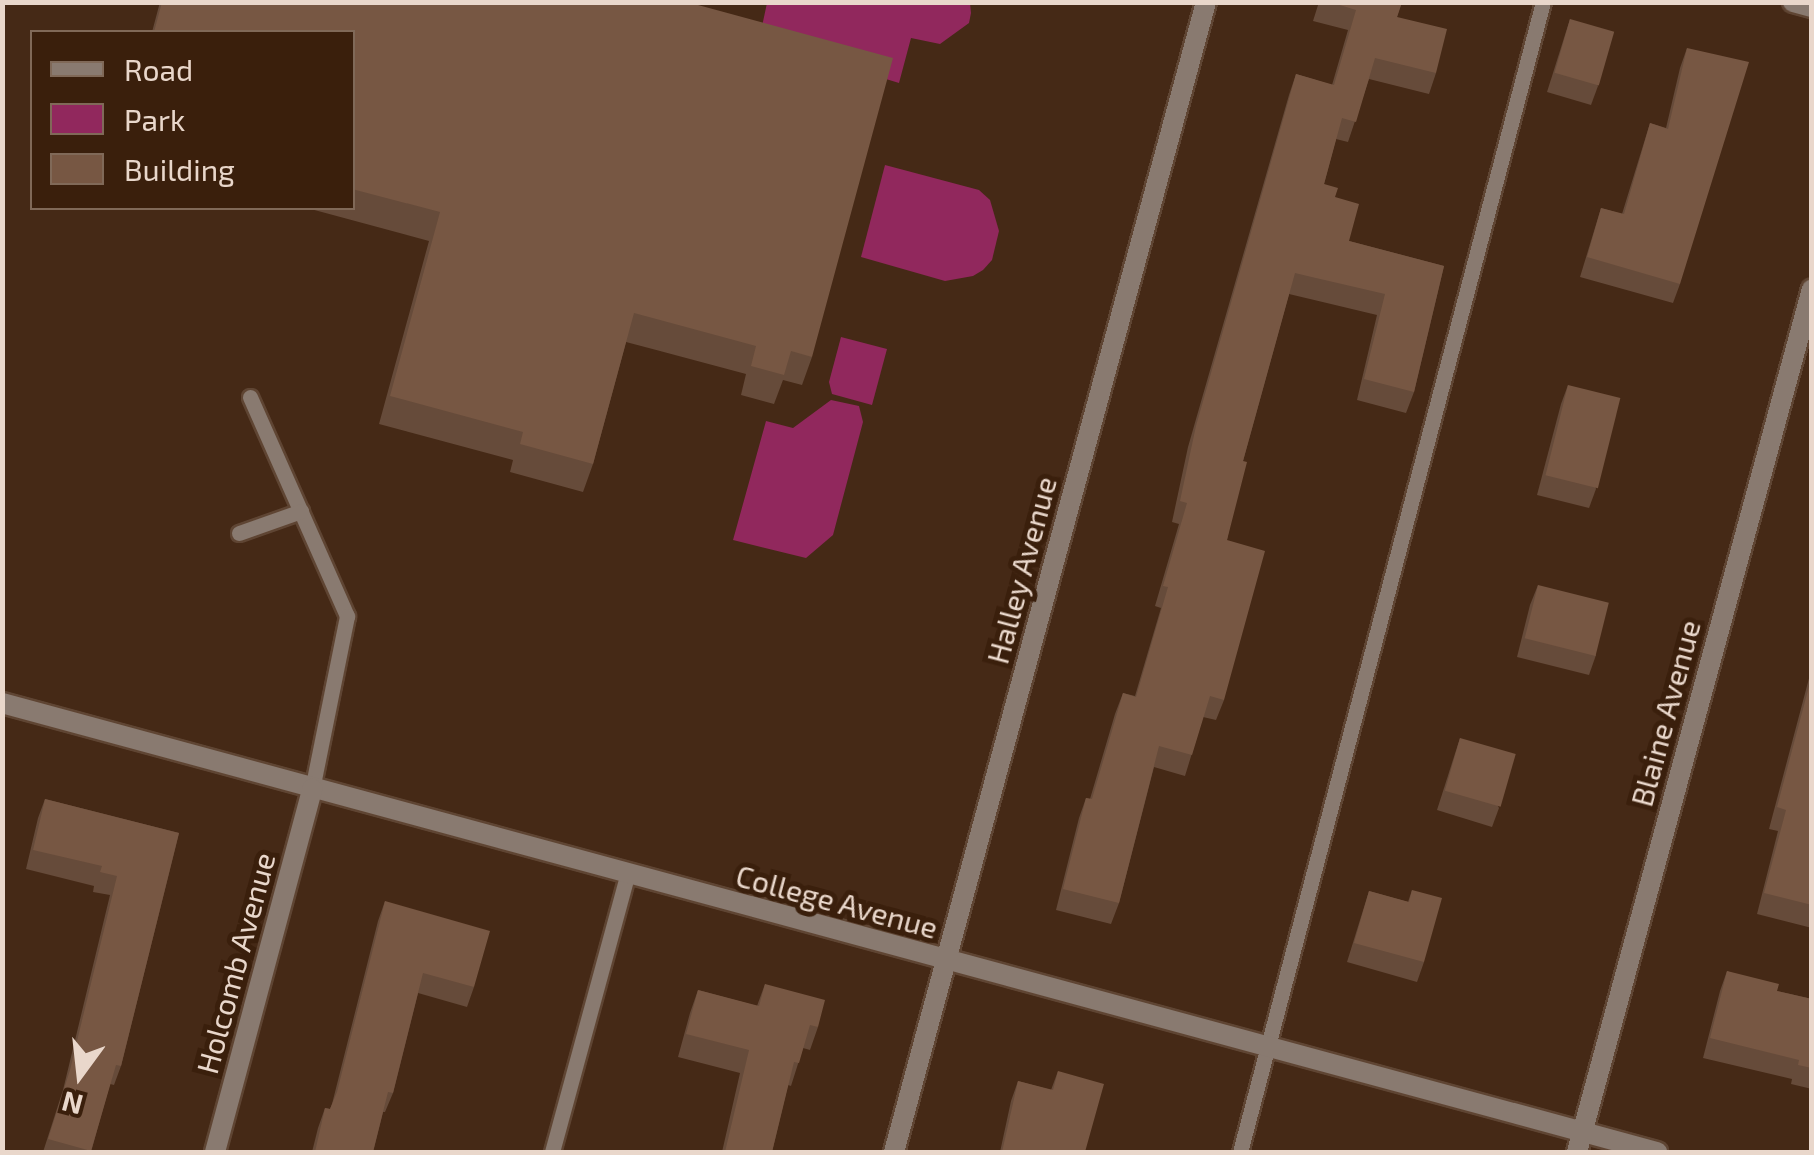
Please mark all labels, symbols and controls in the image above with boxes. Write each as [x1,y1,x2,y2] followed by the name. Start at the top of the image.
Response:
[30,30,355,210] legend
[124,51,193,87] text: Road
[124,101,185,137] text: Park
[124,151,235,187] text: Building
[979,472,1063,668] street label: Halley Avenue
[1623,616,1707,810] street label: Blaine Avenue
[188,848,282,1078] street label: Holcomb Avenue
[732,857,942,945] street label: College Avenue
[30,1025,130,1125] north arrow
[58,1085,86,1123] text: N

